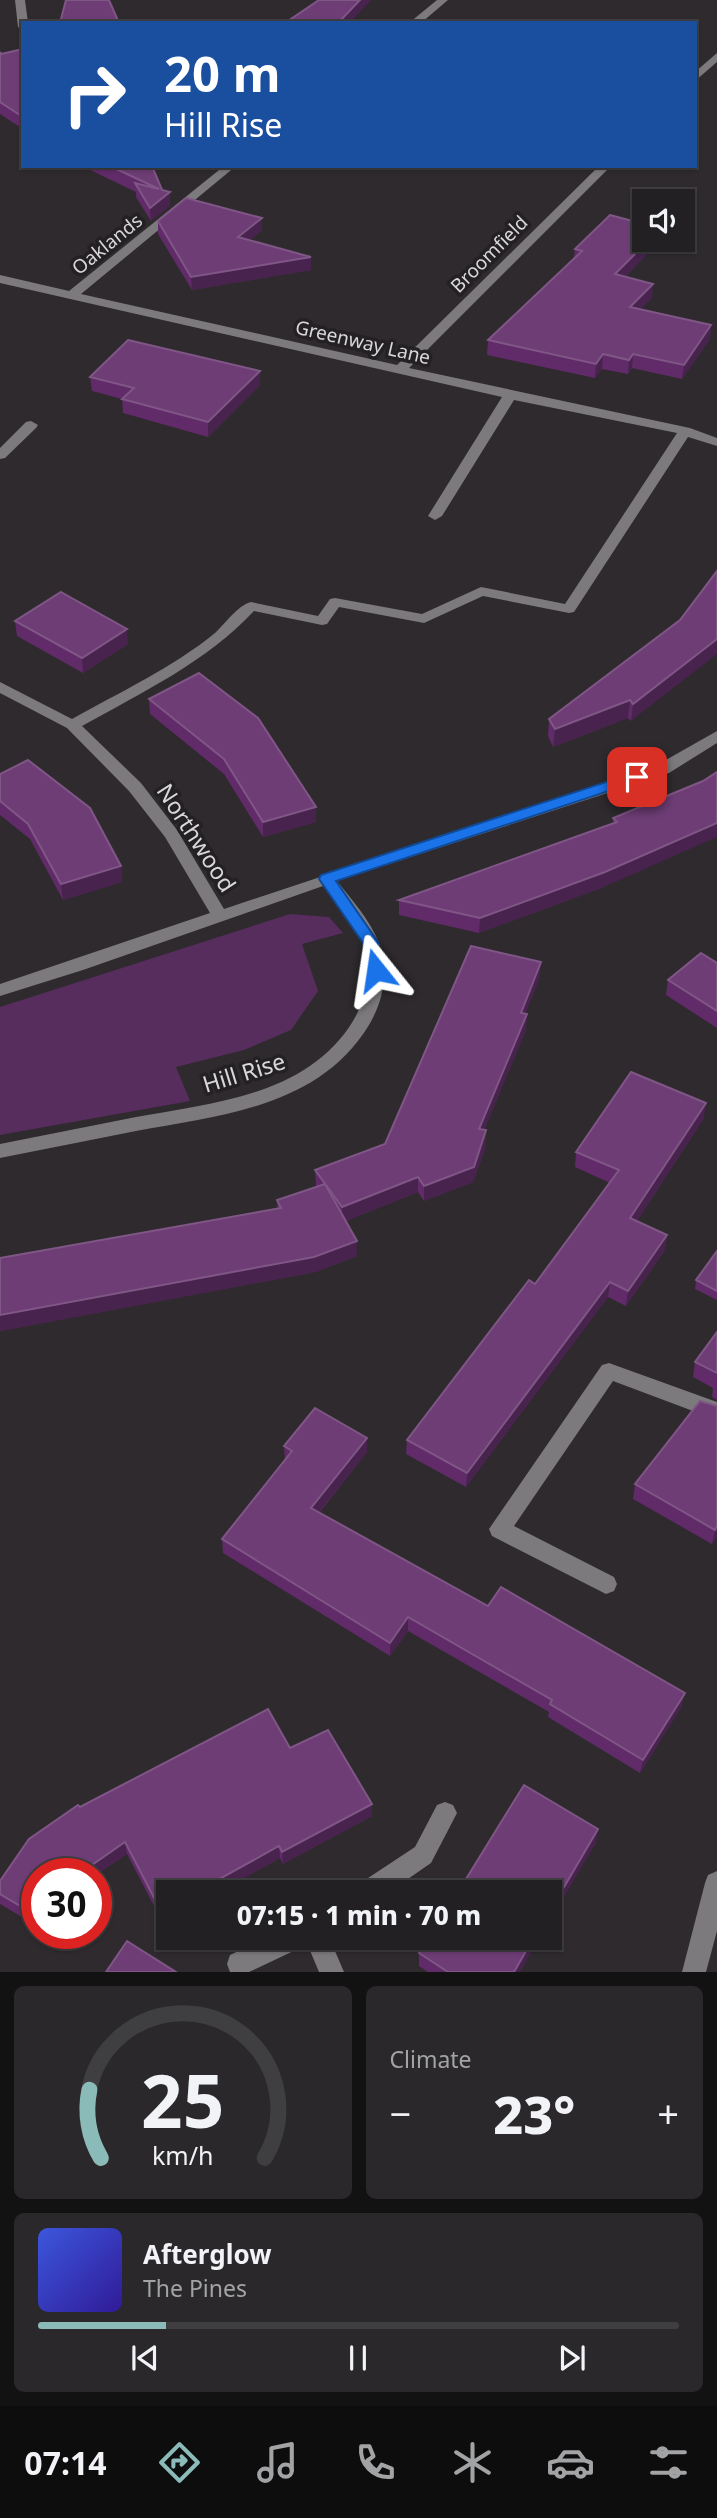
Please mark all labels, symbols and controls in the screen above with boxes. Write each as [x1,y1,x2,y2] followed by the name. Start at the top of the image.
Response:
[164,40,281,106] text: 20 m
[49,49,140,140] icon: right
[164,103,282,146] text: Hill Rise
[632,189,695,252] map controls
[632,189,695,252] button: sound
[66,208,148,280] street label: Oaklands
[445,210,533,298] street label: Broomfield
[293,314,433,370] street label: Greenway Lane
[607,747,667,807] pin
[618,758,656,796] icon: arrive
[150,777,244,898] street label: Northwood
[339,933,413,1007] position arrow
[198,1044,289,1100] street label: Hill Rise
[21,1858,112,1949] speed limit sign: 30
[237,1897,481,1933] text: 07:15 · 1 min · 70 m
[390,2043,472,2075] text: Climate
[141,2051,224,2150] text: 25
[493,2078,575,2149] text: 23°
[390,2087,411,2139] text: −
[657,2087,679,2139] text: +
[152,2138,214,2172] text: km/h
[143,2236,271,2272] text: Afterglow
[143,2272,247,2304] text: The Pines
[126,2339,164,2377] icon: previous
[339,2339,377,2377] icon: pause
[553,2339,591,2377] icon: next
[155,2438,204,2487] icon: directions
[253,2438,302,2487] icon: music
[351,2438,400,2487] icon: phone
[448,2438,497,2487] icon: climate
[546,2438,595,2487] icon: car
[644,2438,693,2487] icon: filters
[24,2441,107,2484] text: 07:14

